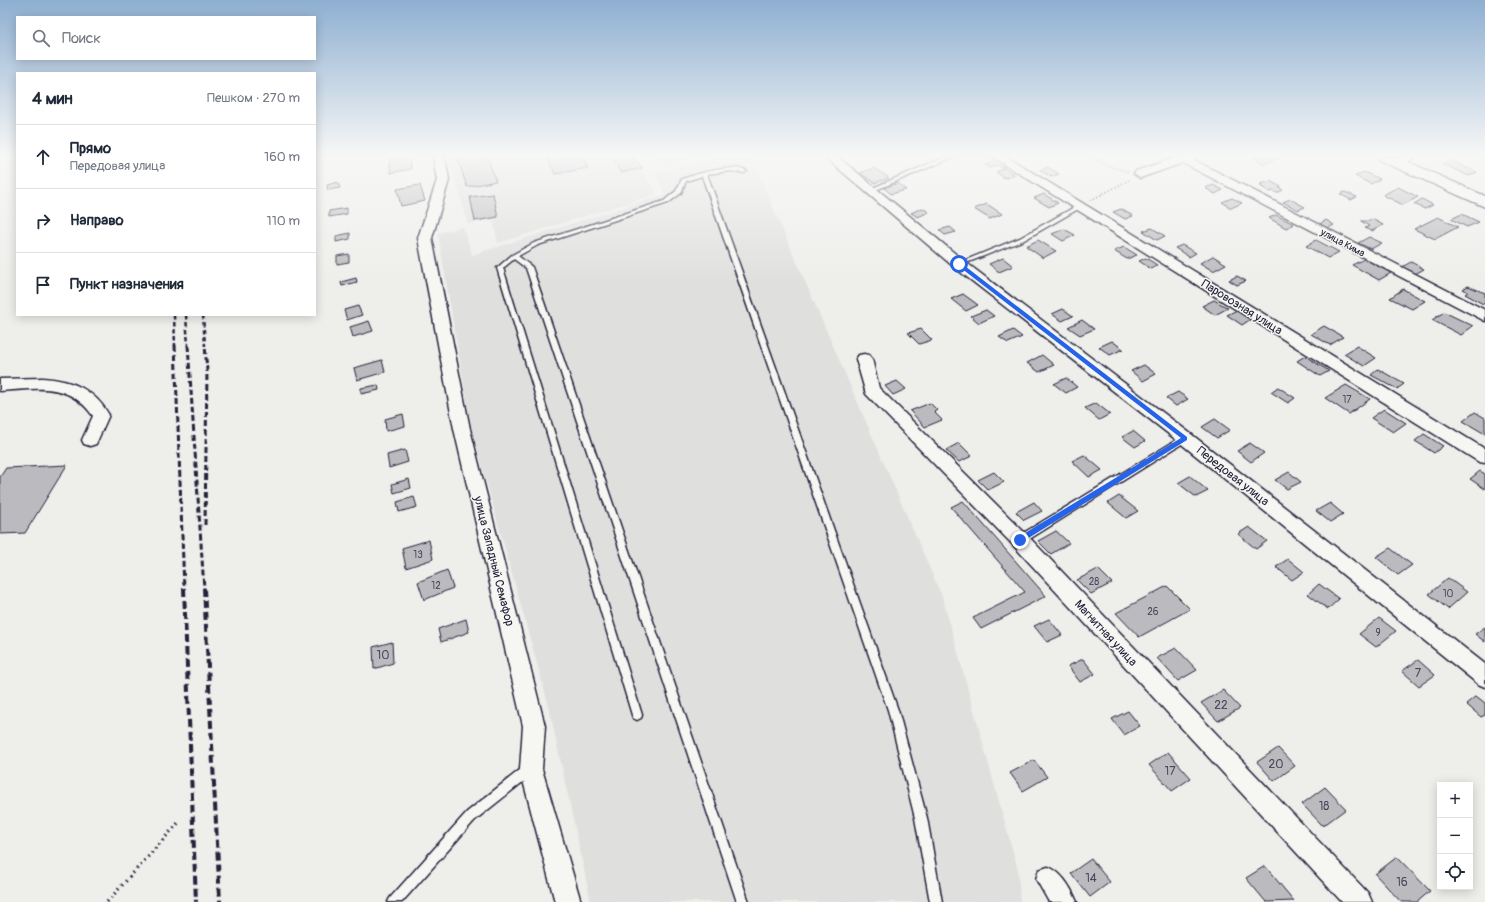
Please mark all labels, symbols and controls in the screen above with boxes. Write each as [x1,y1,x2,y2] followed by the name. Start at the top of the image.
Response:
[16,16,316,60] search box
[30,27,52,49] icon: search
[62,29,101,48] text: Поиск
[32,88,73,109] text: 4 мин
[207,90,300,106] text: Пешком · 270 m
[70,139,111,158] text: Прямо
[32,146,54,168] icon: ahead
[264,149,300,165] text: 160 m
[70,158,165,174] text: Передовая улица
[32,210,54,232] icon: right
[70,211,124,230] text: Направо
[267,213,300,229] text: 110 m
[1317,226,1367,260] street label: улица Кима
[950,255,968,273] route start
[32,274,54,296] icon: arrive
[70,275,184,294] text: Пункт назначения
[1198,276,1285,339] street label: Паровозная улица
[1342,394,1352,406] house number: 17
[1193,443,1272,510] street label: Передовая улица
[470,494,517,628] street label: улица Западный Семафор
[1011,531,1029,549] route end
[413,549,423,561] house number: 13
[1089,576,1099,588] house number: 28
[431,580,441,592] house number: 12
[1443,588,1454,600] house number: 10
[1071,597,1141,670] street label: Магнитная улица
[1147,606,1159,618] house number: 26
[1375,627,1381,639] house number: 9
[377,648,389,663] house number: 10
[1415,666,1422,681] house number: 7
[1214,698,1228,713] house number: 22
[1269,757,1283,772] house number: 20
[1164,764,1176,779] house number: 17
[1437,782,1473,890] map controls
[1437,782,1473,818] button: +
[1319,799,1329,814] house number: 18
[1437,818,1473,854] button: −
[1437,854,1473,890] button: locate
[1085,871,1097,886] house number: 14
[1396,875,1408,890] house number: 16

